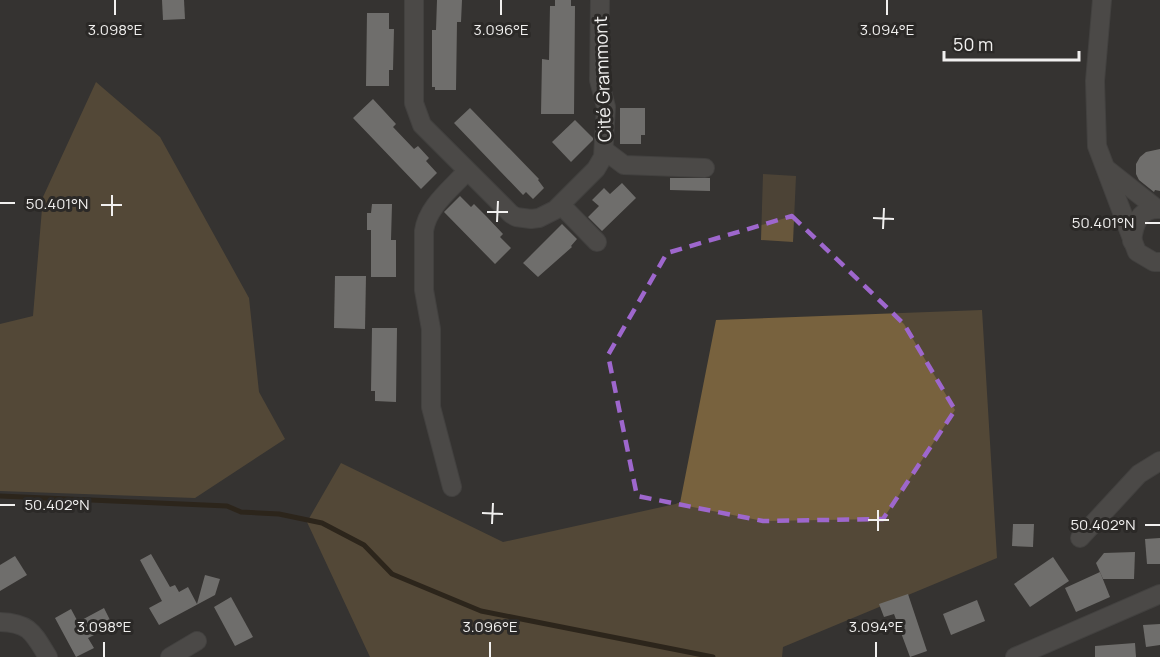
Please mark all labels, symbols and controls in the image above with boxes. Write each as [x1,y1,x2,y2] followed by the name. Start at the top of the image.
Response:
[588,15,616,143] street label: Cité Grammont
[88,19,142,40] text: 3.098°E
[473,19,529,40] text: 3.096°E
[860,19,914,40] text: 3.094°E
[944,24,1079,62] scale bar
[953,32,993,56] text: 50 m
[26,193,88,214] text: 50.401°N
[1072,212,1134,233] text: 50.401°N
[24,494,90,515] text: 50.402°N
[1070,514,1136,535] text: 50.402°N
[77,616,131,637] text: 3.098°E
[462,616,518,637] text: 3.096°E
[849,616,903,637] text: 3.094°E

